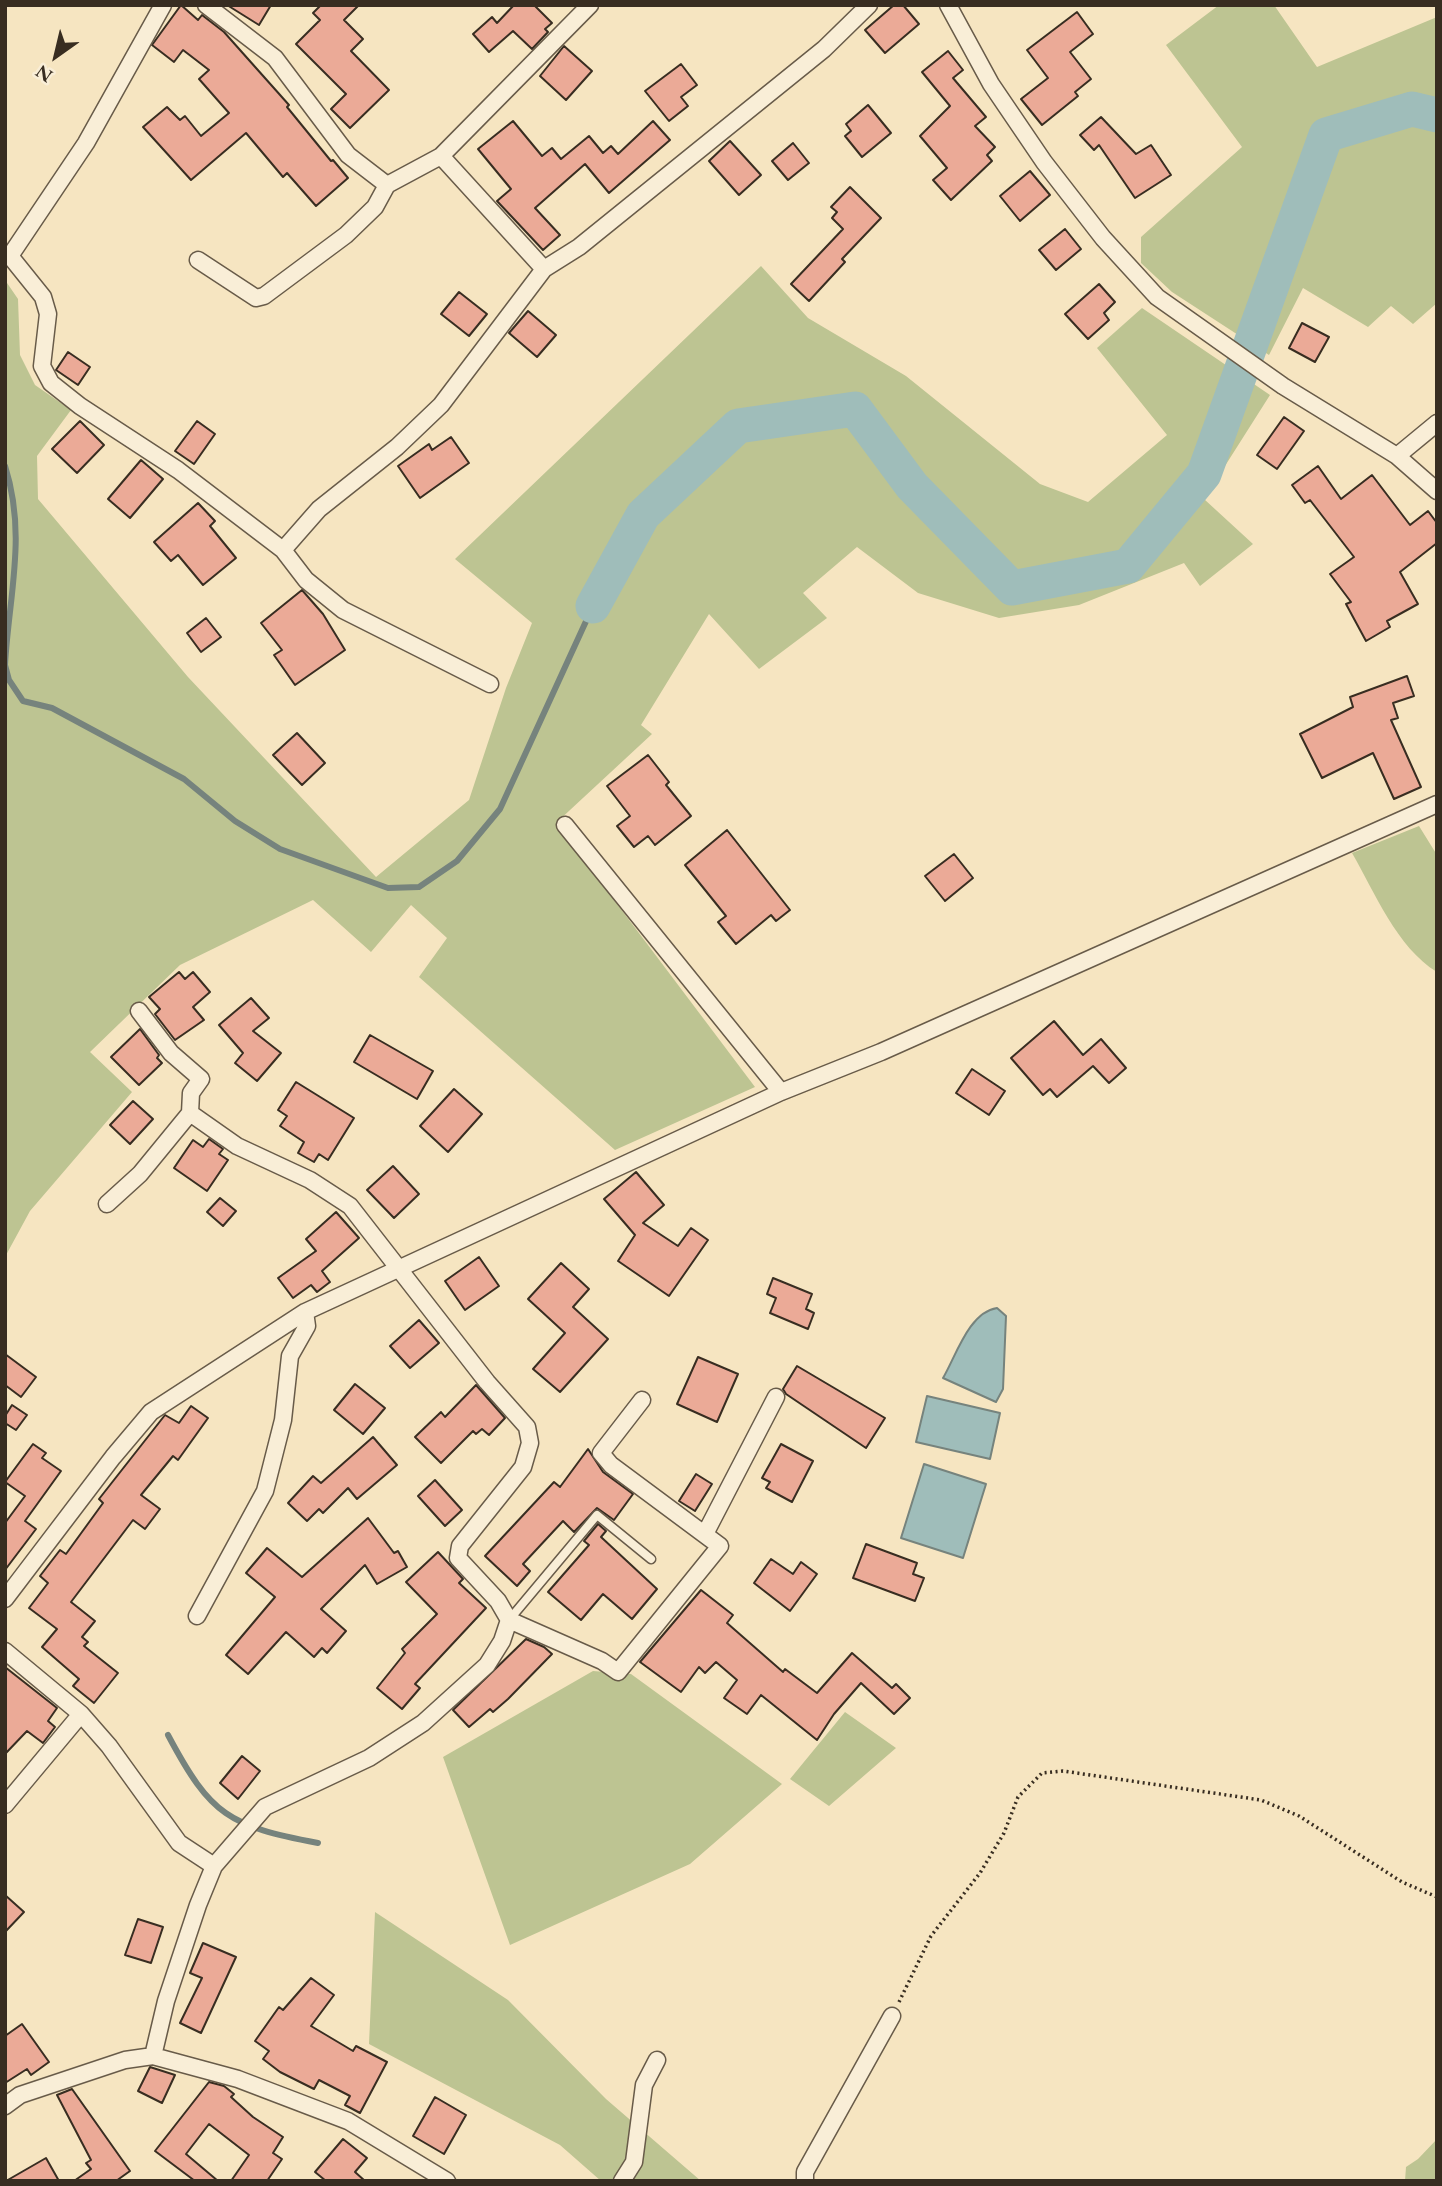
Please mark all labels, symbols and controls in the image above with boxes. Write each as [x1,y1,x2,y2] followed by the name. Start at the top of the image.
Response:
[21,21,91,91] north arrow
[31,59,57,88] text: N

